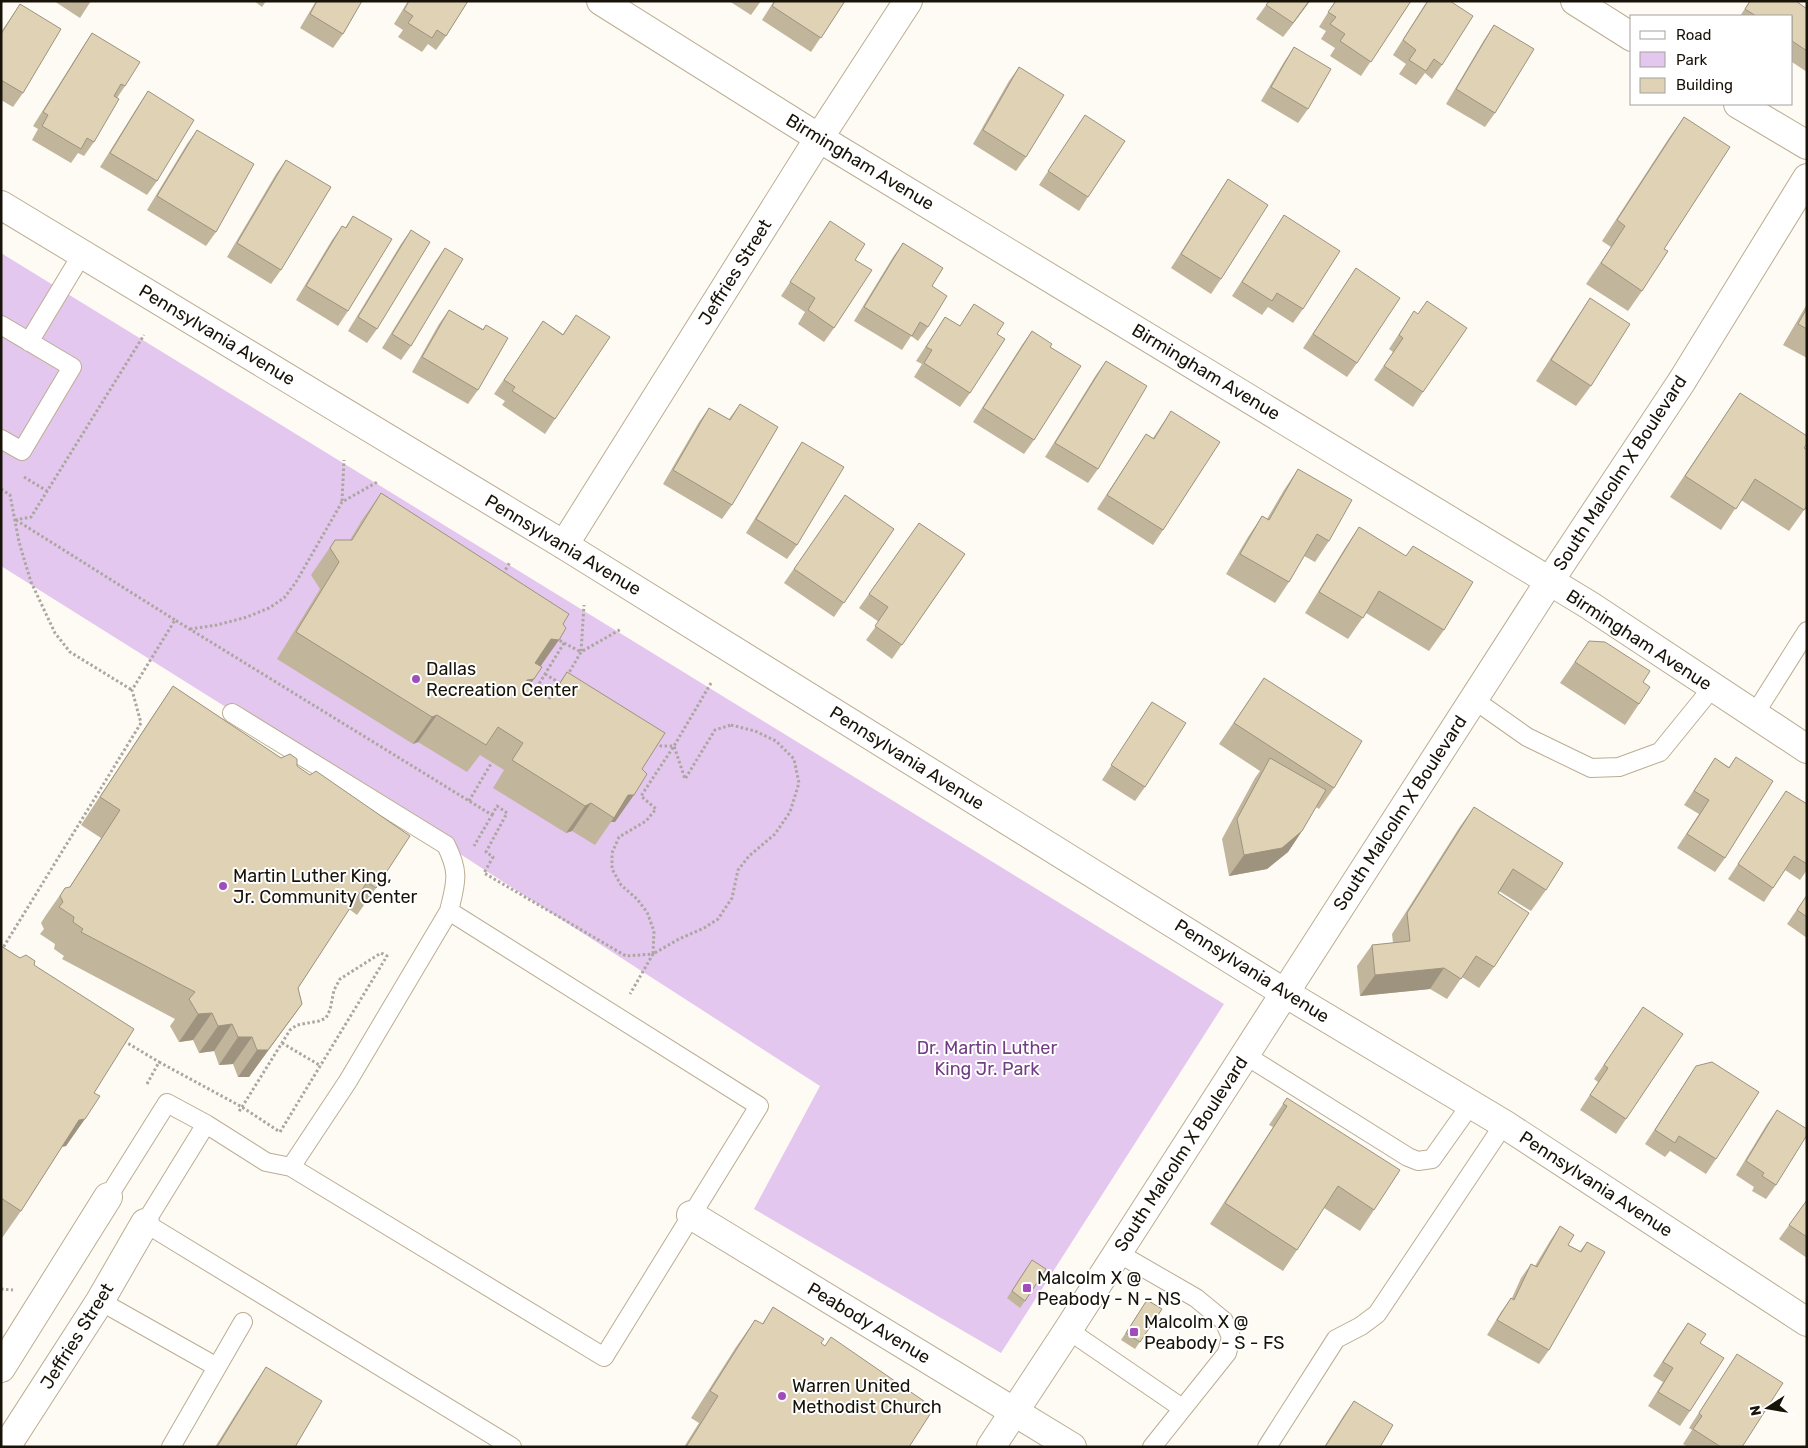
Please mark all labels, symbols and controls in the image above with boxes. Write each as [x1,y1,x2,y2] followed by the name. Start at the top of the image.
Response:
[1630,15,1793,105] legend
[1676,26,1712,44] text: Road
[1676,51,1707,69] text: Park
[1676,76,1733,94] text: Building
[782,109,938,215] street label: Birmingham Avenue
[694,215,776,329] street label: Jeffries Street
[135,280,299,390] street label: Pennsylvania Avenue
[1128,319,1284,425] street label: Birmingham Avenue
[1549,371,1691,575] street label: South Malcolm X Boulevard
[481,490,645,600] street label: Pennsylvania Avenue
[1562,585,1716,695] street label: Birmingham Avenue
[426,658,578,701] place label: Dallas Recreation Center
[410,673,422,685] marker: Dallas Recreation Center
[826,701,988,815] street label: Pennsylvania Avenue
[1329,711,1471,915] street label: South Malcolm X Boulevard
[233,865,418,908] place label: Martin Luther King, Jr. Community Center
[217,880,229,892] marker: Martin Luther King, Jr. Community Center
[1171,914,1333,1028] street label: Pennsylvania Avenue
[917,1037,1057,1080] park label: Dr. Martin Luther King Jr. Park
[1110,1052,1252,1256] street label: South Malcolm X Boulevard
[1515,1126,1677,1242] street label: Pennsylvania Avenue
[1037,1267,1181,1310] place label: Malcolm X @ Peabody - N - NS
[803,1278,935,1368] street label: Peabody Avenue
[36,1279,118,1393] street label: Jeffries Street
[1021,1282,1033,1294] marker: Malcolm X @ Peabody - N - NS
[1144,1311,1285,1354] place label: Malcolm X @ Peabody - S - FS
[1128,1326,1140,1338] marker: Malcolm X @ Peabody - S - FS
[792,1375,942,1418] place label: Warren United Methodist Church
[1743,1383,1793,1433] north arrow
[776,1390,788,1402] marker: Warren United Methodist Church
[1746,1404,1765,1417] text: N

